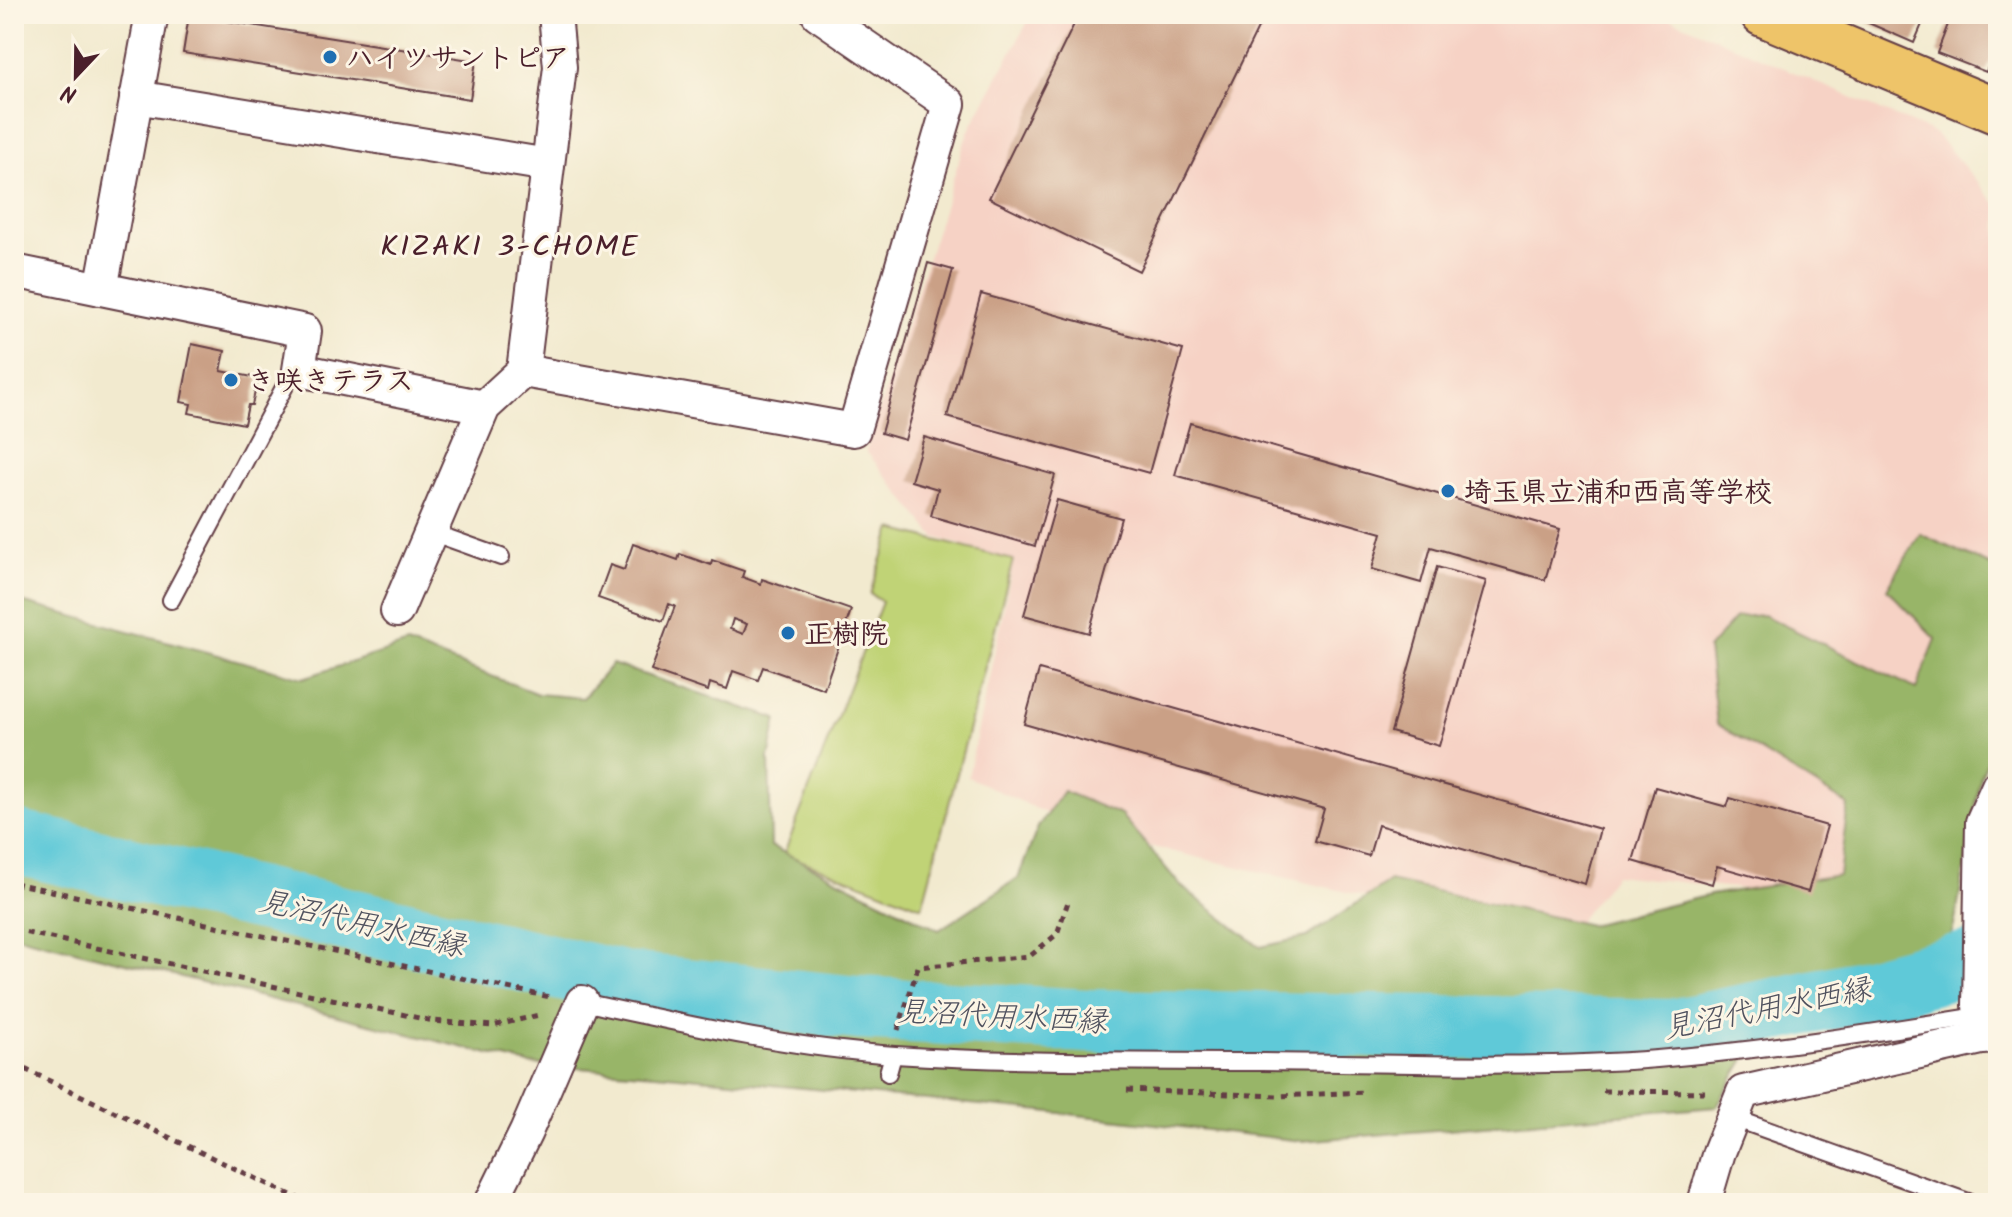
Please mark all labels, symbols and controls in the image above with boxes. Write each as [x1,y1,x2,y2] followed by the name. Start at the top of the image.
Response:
[36,36,116,116] north arrow
[346,37,570,82] place label: ハイツサントピア
[321,48,339,66] marker: ハイツサントピア
[56,73,82,111] text: N
[380,224,640,272] district label: KIZAKI 3-CHOME
[247,360,414,405] place label: き咲きテラス
[222,371,240,389] marker: き咲きテラス
[1464,471,1772,516] place label: 埼玉県立浦和西高等学校
[1439,482,1457,500] marker: 埼玉県立浦和西高等学校
[804,613,888,658] place label: 正樹院
[779,624,797,642] marker: 正樹院
[254,878,471,972] water label: 見沼代用水西縁
[1660,966,1877,1054] water label: 見沼代用水西縁
[896,989,1110,1048] water label: 見沼代用水西縁

